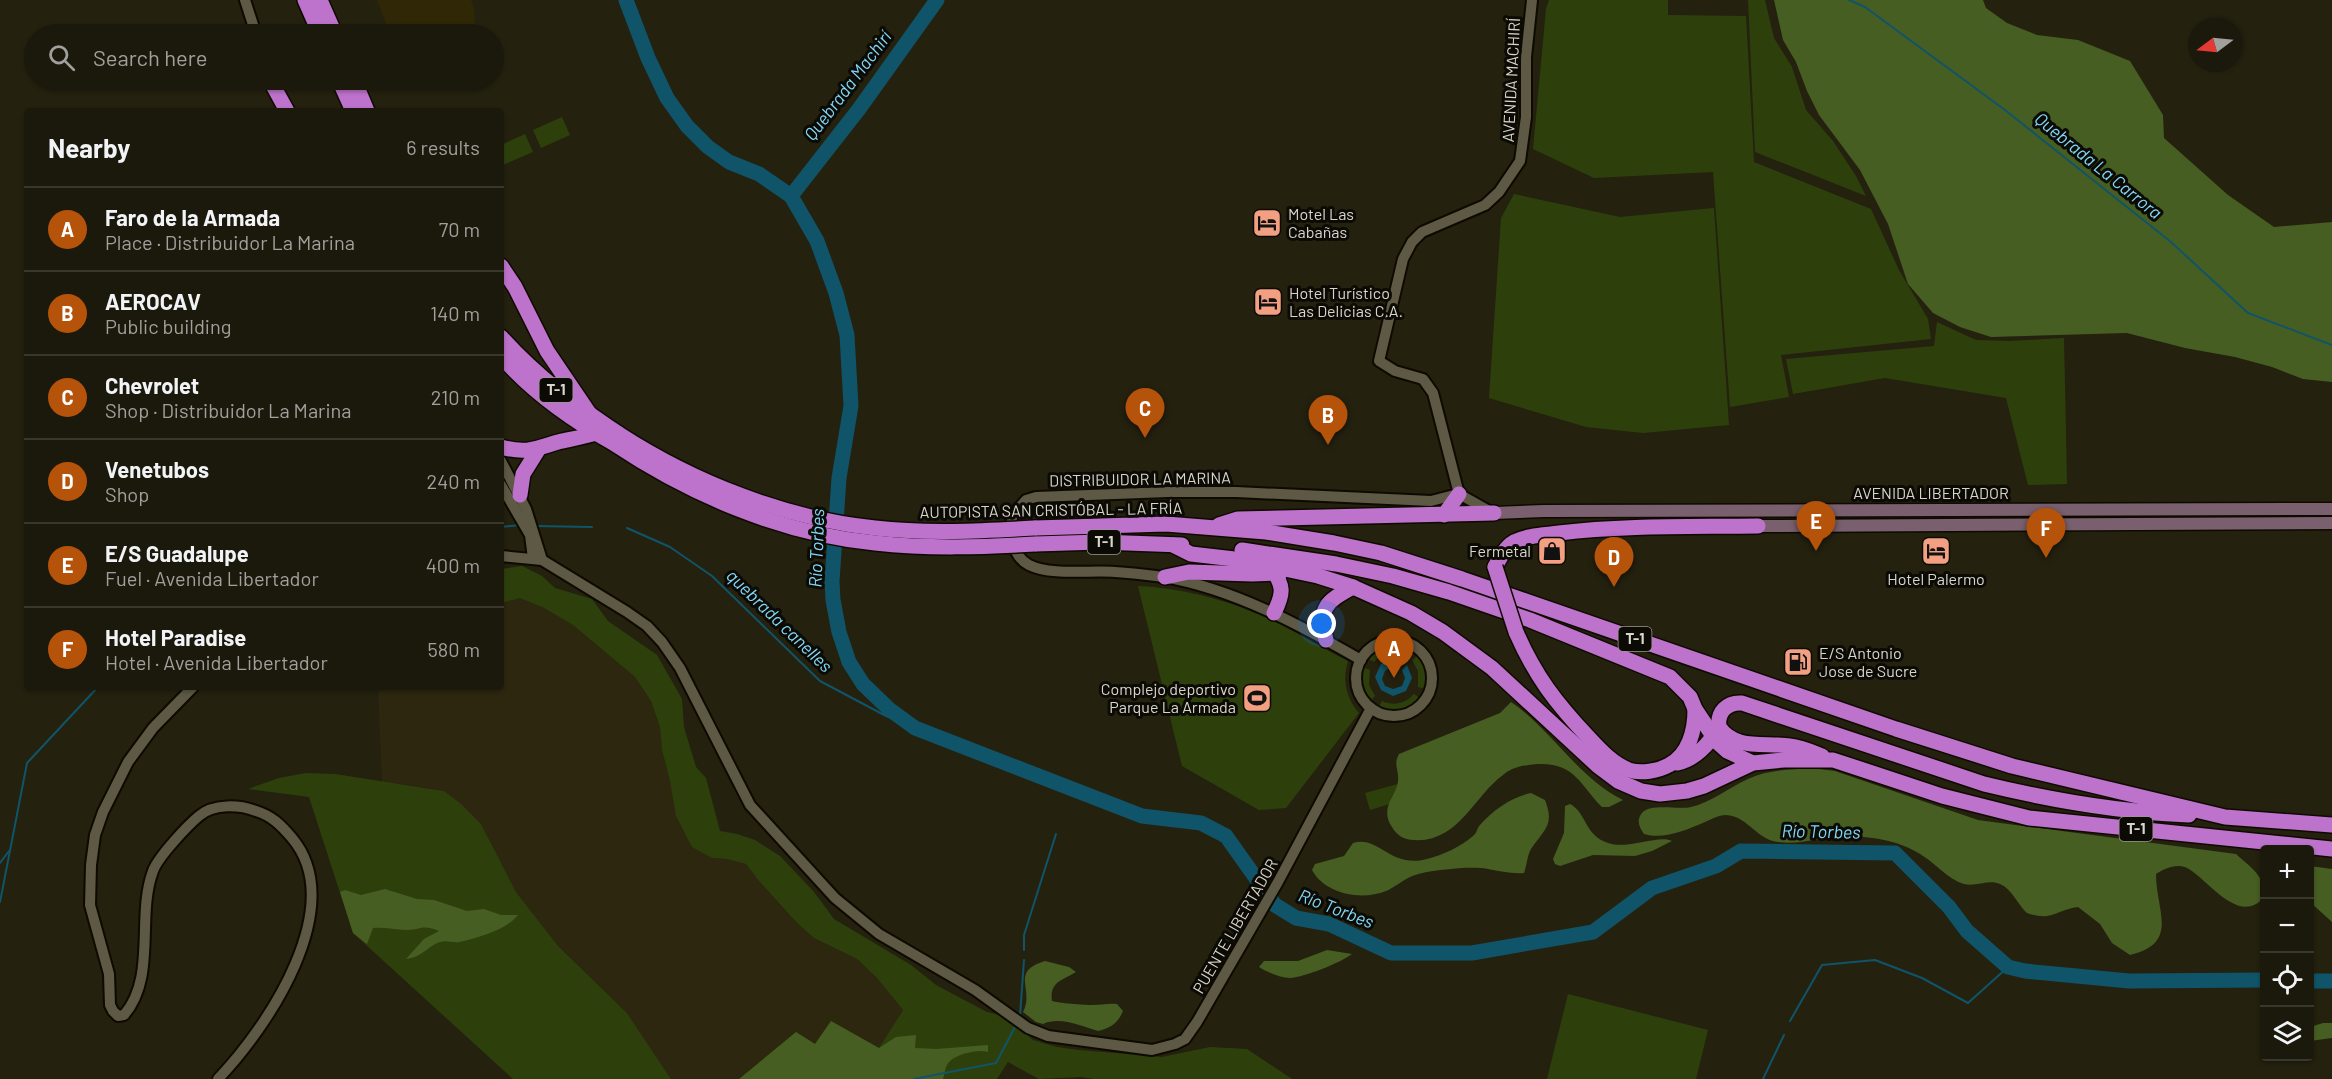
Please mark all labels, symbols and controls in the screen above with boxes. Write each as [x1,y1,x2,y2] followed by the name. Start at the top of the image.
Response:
[1498,17,1523,143] street label: AVENIDA MACHIRÍ
[2188,18,2242,72] north arrow
[24,24,504,90] search box
[799,25,896,145] water label: Quebrada Machirí
[45,41,78,74] icon: search
[93,44,207,70] text: Search here
[2031,107,2167,223] water label: Quebrada La Carrora
[48,132,130,163] text: Nearby
[406,135,480,159] text: 6 results
[105,204,280,230] text: Faro de la Armada
[1288,204,1354,241] place label: Motel Las Cabañas
[1251,207,1283,239] hotel icon: Motel Las Cabañas
[61,217,74,241] text: A
[439,217,480,241] text: 70 m
[105,230,355,254] text: Place · Distribuidor La Marina
[1289,283,1403,320] place label: Hotel Turístico Las Delicias C.A.
[1252,286,1284,318] hotel icon: Hotel Turístico Las Delicias C.A.
[105,288,201,314] text: AEROCAV
[61,301,74,325] text: B
[430,301,480,325] text: 140 m
[105,314,231,338] text: Public building
[105,372,199,398] text: Chevrolet
[540,378,572,402] road number: T-1
[61,385,74,409] text: C
[431,385,480,409] text: 210 m
[1126,388,1164,438] pin: C
[1308,396,1348,445] pin: B
[105,398,352,422] text: Shop · Distribuidor La Marina
[105,456,209,482] text: Venetubos
[1049,467,1231,490] street label: DISTRIBUIDOR LA MARINA
[61,469,74,493] text: D
[426,469,480,493] text: 240 m
[105,482,149,506] text: Shop
[1853,483,2009,502] street label: AVENIDA LIBERTADOR
[920,498,1183,521] street label: AUTOPISTA SAN CRISTÓBAL - LA FRÍA
[1796,502,1836,551] pin: E
[804,508,828,588] water label: Río Torbes
[2026,508,2066,558] pin: F
[1088,530,1120,554] road number: T-1
[1536,535,1568,567] shop icon: Fermetal
[1920,535,1952,567] hotel icon: Hotel Palermo
[1594,538,1634,587] pin: D
[105,540,249,566] text: E/S Guadalupe
[1469,541,1531,560] place label: Fermetal
[62,553,73,577] text: E
[426,553,480,577] text: 400 m
[722,564,837,676] water label: quebrada canelles
[105,566,319,590] text: Fuel · Avenida Libertador
[1887,569,1985,588] place label: Hotel Palermo
[1307,609,1336,638] your location
[105,624,246,650] text: Hotel Paradise
[1618,627,1652,651] road number: T-1
[1374,628,1414,678] pin: A
[62,637,73,661] text: F
[427,637,480,661] text: 580 m
[1819,643,1917,680] place label: E/S Antonio Jose de Sucre
[1782,646,1814,678] fuel station icon: E/S Antonio Jose de Sucre
[105,650,328,674] text: Hotel · Avenida Libertador
[1101,679,1236,716] place label: Complejo deportivo Parque La Armada
[1241,682,1273,714] sports icon: Complejo deportivo Parque La Armada
[2120,817,2152,841] road number: T-1
[1781,819,1861,843] water label: Río Torbes
[2260,845,2314,1061] map controls
[2260,845,2314,899] button: +
[1188,855,1281,997] street label: PUENTE LIBERTADOR
[1296,884,1377,932] water label: Río Torbes
[2260,899,2314,953] button: −
[2260,953,2314,1007] button: locate
[2260,1007,2314,1061] button: layers

